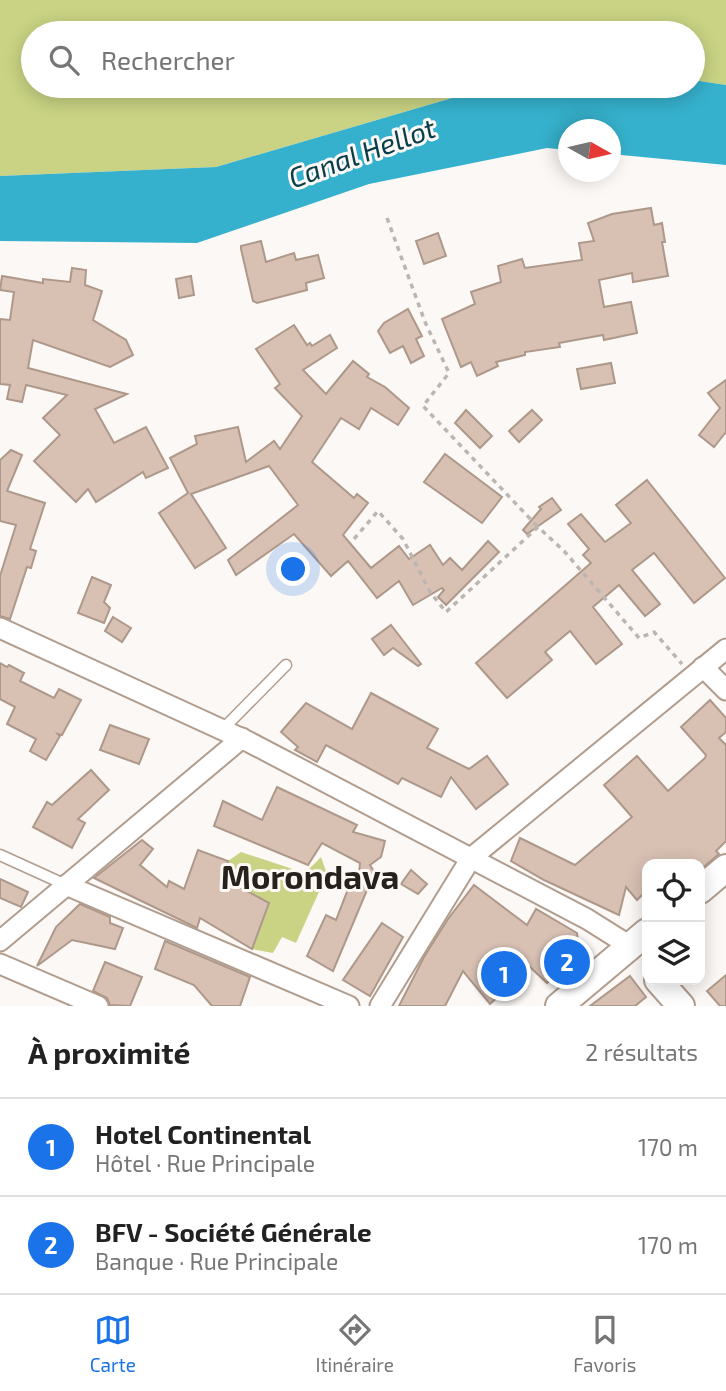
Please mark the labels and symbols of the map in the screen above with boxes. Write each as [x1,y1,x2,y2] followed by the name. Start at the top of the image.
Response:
[283,110,440,194] water label: Canal Hellot
[558,119,621,182] north arrow
[276,552,310,586] your location
[221,856,399,896] district label: Morondava
[544,936,590,988] pin: 2
[481,948,527,1000] pin: 1

